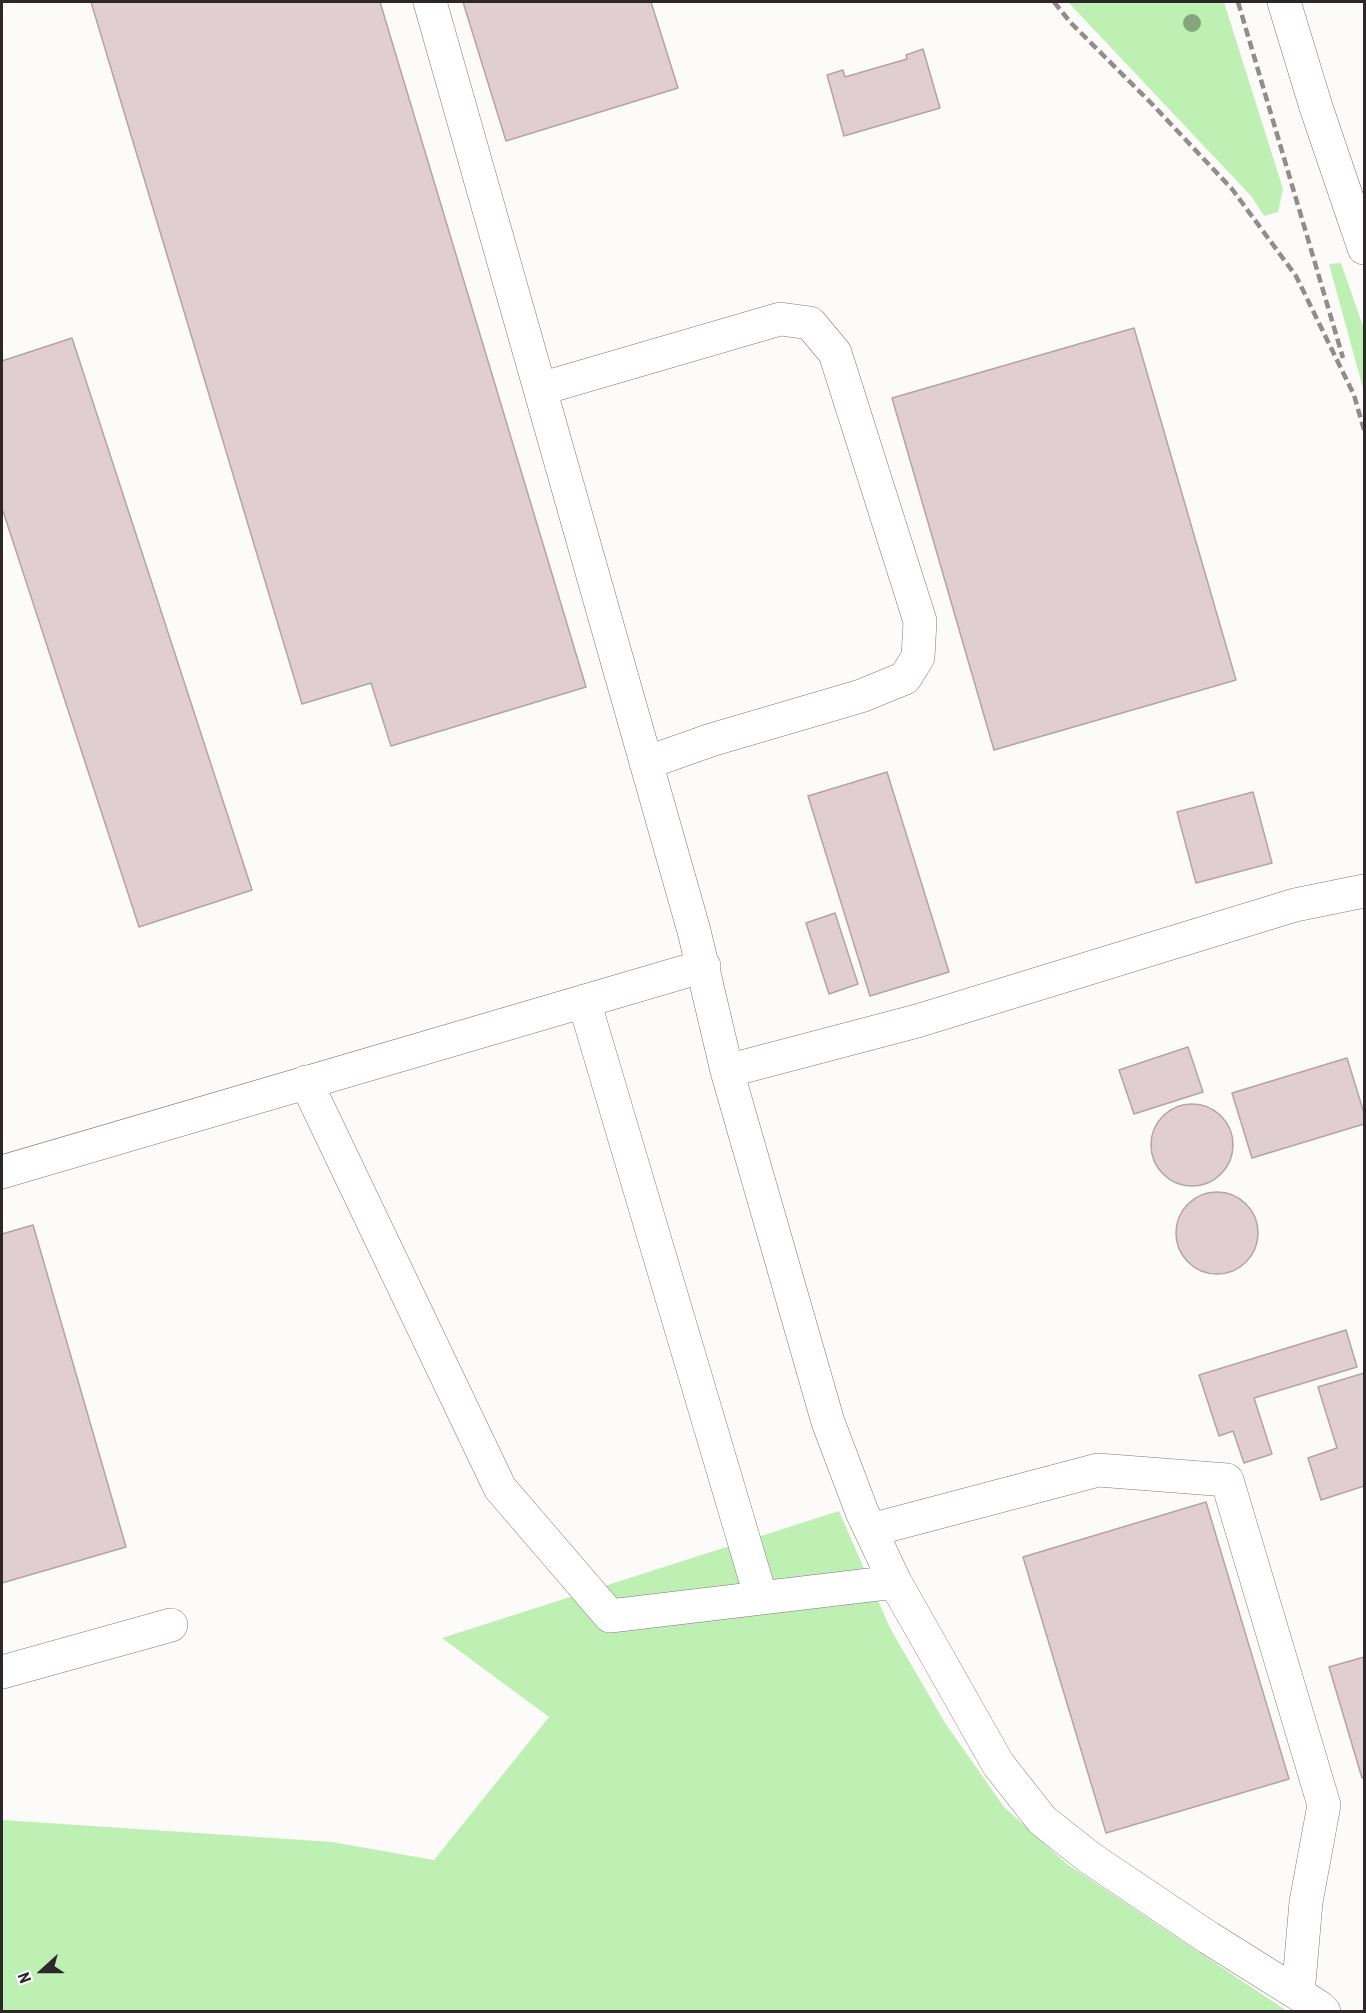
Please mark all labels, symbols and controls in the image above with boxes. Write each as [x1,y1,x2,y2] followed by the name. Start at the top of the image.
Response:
[12,1941,72,2001] north arrow
[14,1970,35,1986] text: N

